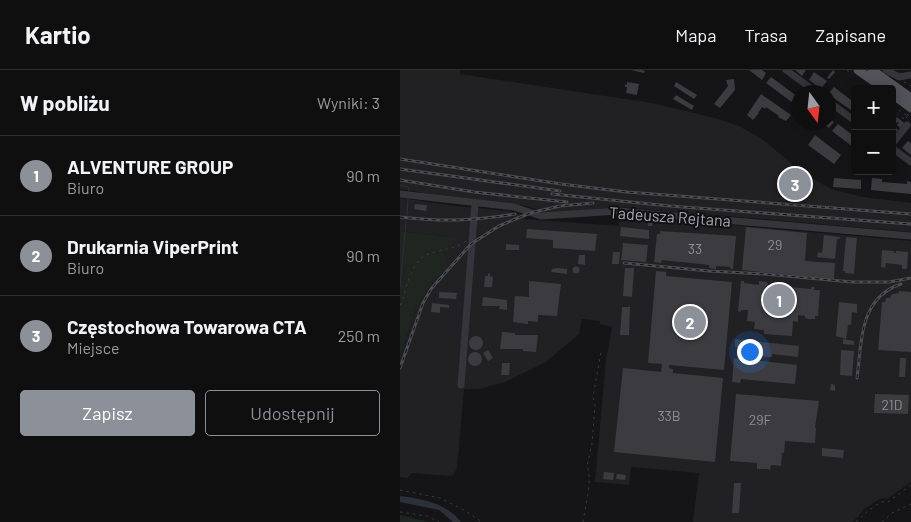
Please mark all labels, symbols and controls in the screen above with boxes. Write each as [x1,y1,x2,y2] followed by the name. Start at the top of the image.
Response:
[25,20,91,49] text: Kartio
[675,24,717,46] text: Mapa
[745,24,787,46] text: Trasa
[815,24,886,46] text: Zapisane
[791,85,836,130] north arrow
[851,85,896,175] map controls
[851,85,896,130] button: +
[20,90,110,115] text: W pobliżu
[317,93,380,112] text: Wyniki: 3
[851,130,896,175] button: −
[67,155,233,178] text: ALVENTURE GROUP
[779,165,811,203] pin: 3
[33,166,39,185] text: 1
[346,166,380,185] text: 90 m
[67,178,104,197] text: Biuro
[608,202,732,230] street label: Tadeusza Rejtana
[67,235,239,258] text: Drukarnia ViperPrint
[768,236,782,253] house number: 29
[688,240,702,257] house number: 33
[32,246,40,265] text: 2
[346,246,380,265] text: 90 m
[67,258,104,277] text: Biuro
[763,281,795,319] pin: 1
[674,303,706,341] pin: 2
[67,315,307,338] text: Częstochowa Towarowa CTA
[32,326,40,345] text: 3
[338,326,380,345] text: 250 m
[67,338,119,357] text: Miejsce
[737,339,763,365] your location
[20,390,195,436] button: Zapisz
[205,390,380,436] button: Udostępnij
[882,396,902,413] house number: 21D
[657,407,681,424] house number: 33B
[749,411,771,428] house number: 29F

